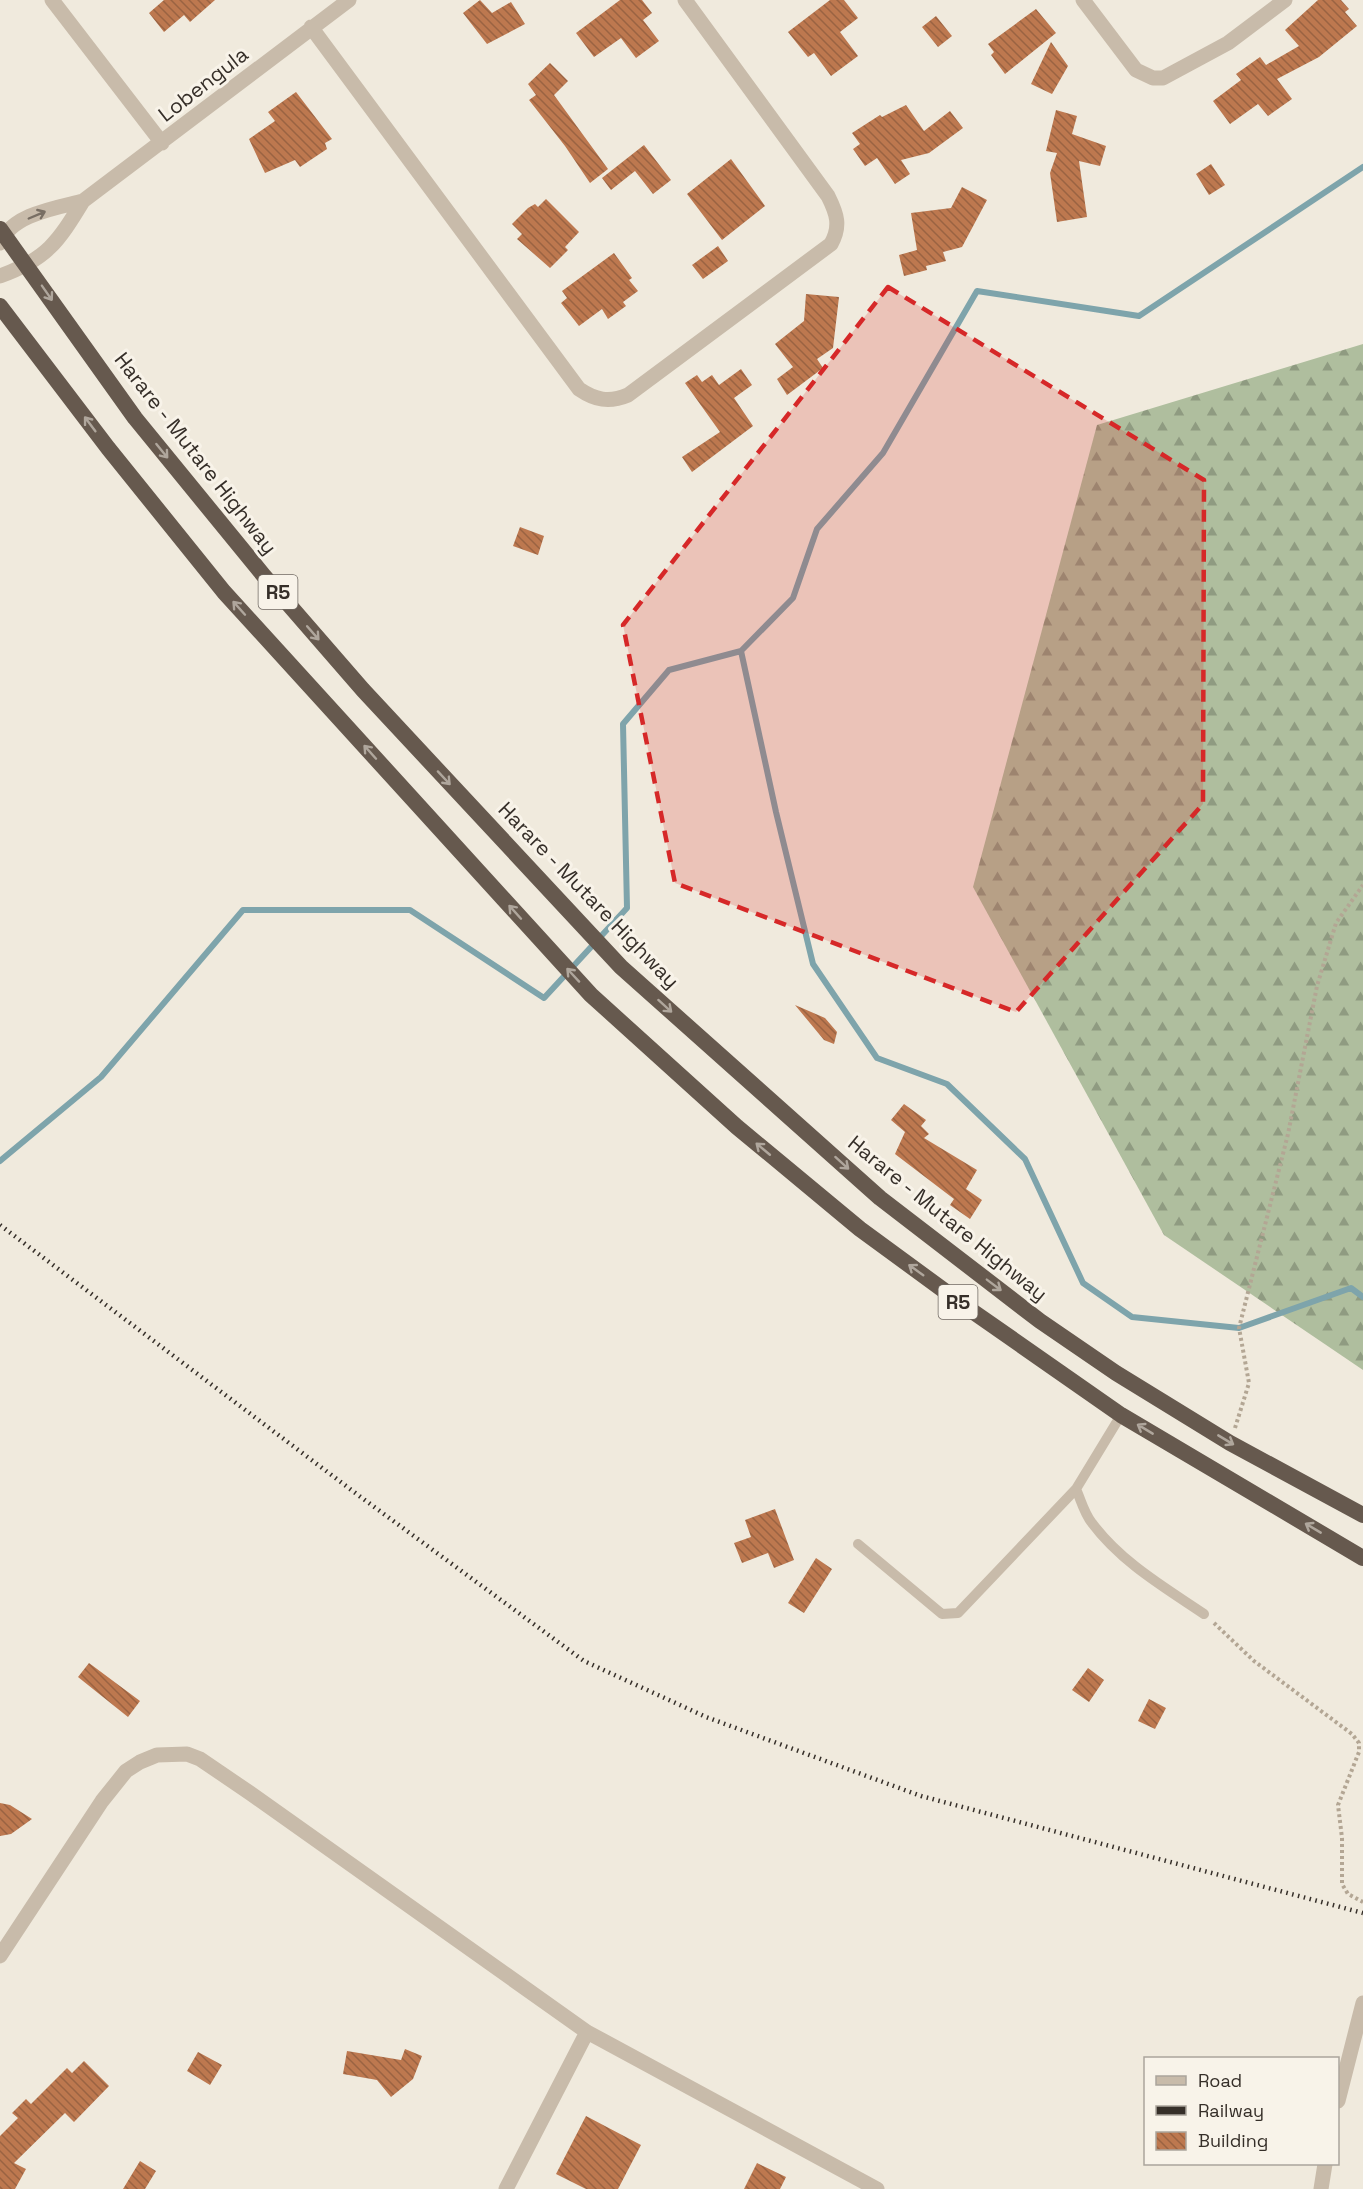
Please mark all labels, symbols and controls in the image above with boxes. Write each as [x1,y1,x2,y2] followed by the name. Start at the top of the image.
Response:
[153,40,253,128] street label: Lobengula
[28,208,46,220] one-way arrow
[41,285,53,301] one-way arrow
[109,347,283,559] street label: Harare - Mutare Highway
[83,416,96,432] one-way arrow
[155,442,168,458] one-way arrow
[258,575,298,609] road number: R5
[232,601,246,616] one-way arrow
[306,625,320,640] one-way arrow
[363,745,377,760] one-way arrow
[437,770,451,785] one-way arrow
[493,796,685,994] street label: Harare - Mutare Highway
[508,905,522,920] one-way arrow
[566,968,580,983] one-way arrow
[657,999,672,1013] one-way arrow
[843,1129,1053,1307] street label: Harare - Mutare Highway
[755,1142,771,1155] one-way arrow
[834,1156,849,1170] one-way arrow
[908,1264,924,1276] one-way arrow
[986,1279,1002,1292] one-way arrow
[938,1285,978,1319] road number: R5
[1137,1423,1154,1435] one-way arrow
[1217,1435,1234,1447] one-way arrow
[1305,1522,1322,1534] one-way arrow
[1144,2057,1339,2165] legend
[1198,2069,1242,2092] text: Road
[1198,2099,1264,2122] text: Railway
[1198,2129,1268,2152] text: Building

